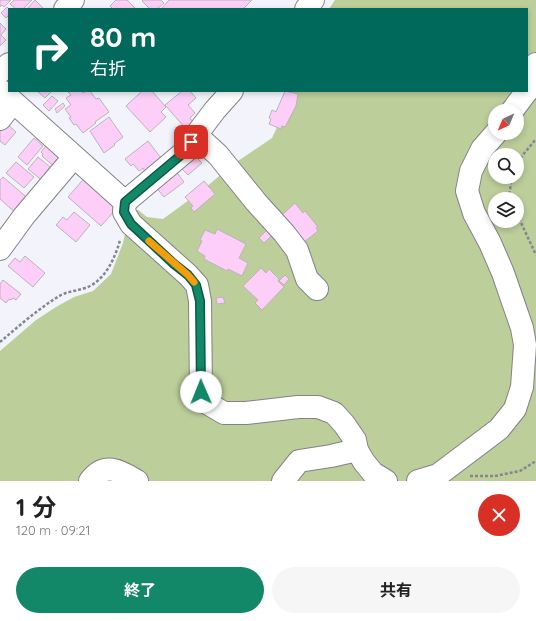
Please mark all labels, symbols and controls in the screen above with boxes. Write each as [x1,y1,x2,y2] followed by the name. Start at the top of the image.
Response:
[90,19,156,54] text: 80 m
[24,24,76,76] icon: right
[90,57,126,80] text: 右折
[488,104,524,140] north arrow
[488,104,524,228] map controls
[174,125,208,159] pin
[180,131,202,153] icon: arrive
[488,148,524,184] button: search
[488,192,524,228] button: layers
[180,371,222,413] position arrow
[16,492,56,522] text: 1 分
[478,494,520,536] button: close
[16,522,90,538] text: 120 m · 09:21
[16,567,264,613] button: 終了
[272,567,520,613] button: 共有

